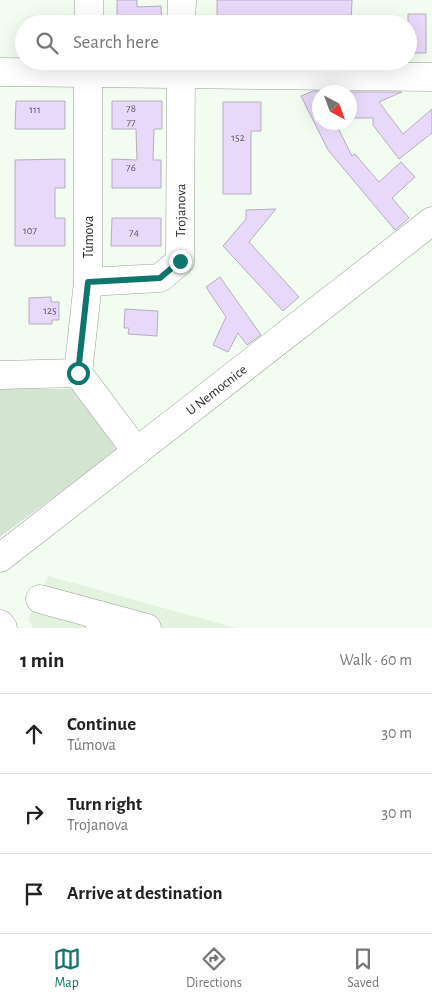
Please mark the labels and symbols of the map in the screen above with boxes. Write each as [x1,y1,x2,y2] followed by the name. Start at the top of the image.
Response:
[312,85,357,130] north arrow
[126,103,136,114] house number: 78
[29,104,41,115] house number: 111
[126,117,136,128] house number: 77
[231,132,245,143] house number: 152
[126,162,136,173] house number: 76
[174,183,188,237] street label: Trojanova
[82,215,96,258] street label: Tůmova
[23,225,37,236] house number: 107
[129,227,139,238] house number: 74
[169,250,192,273] route end
[43,305,57,316] house number: 125
[67,362,90,385] route start
[184,362,250,418] street label: U Nemocnice

